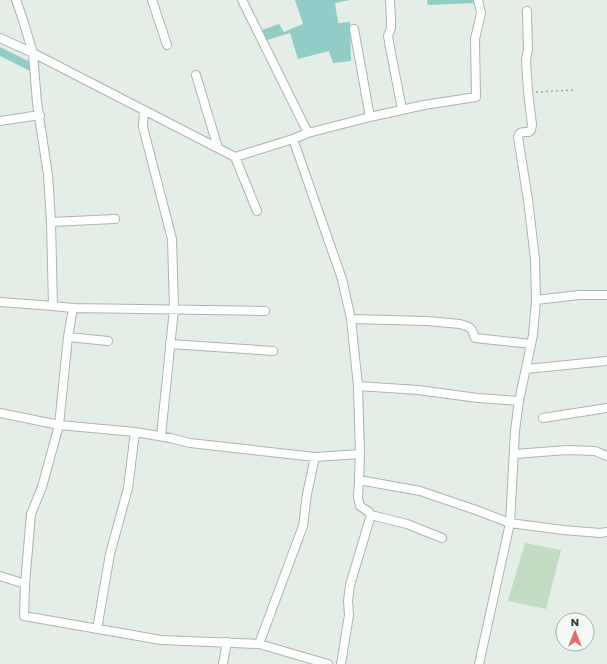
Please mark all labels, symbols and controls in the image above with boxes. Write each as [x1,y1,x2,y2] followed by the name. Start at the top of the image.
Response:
[555,612,595,652] north arrow
[571,614,579,630] text: N

